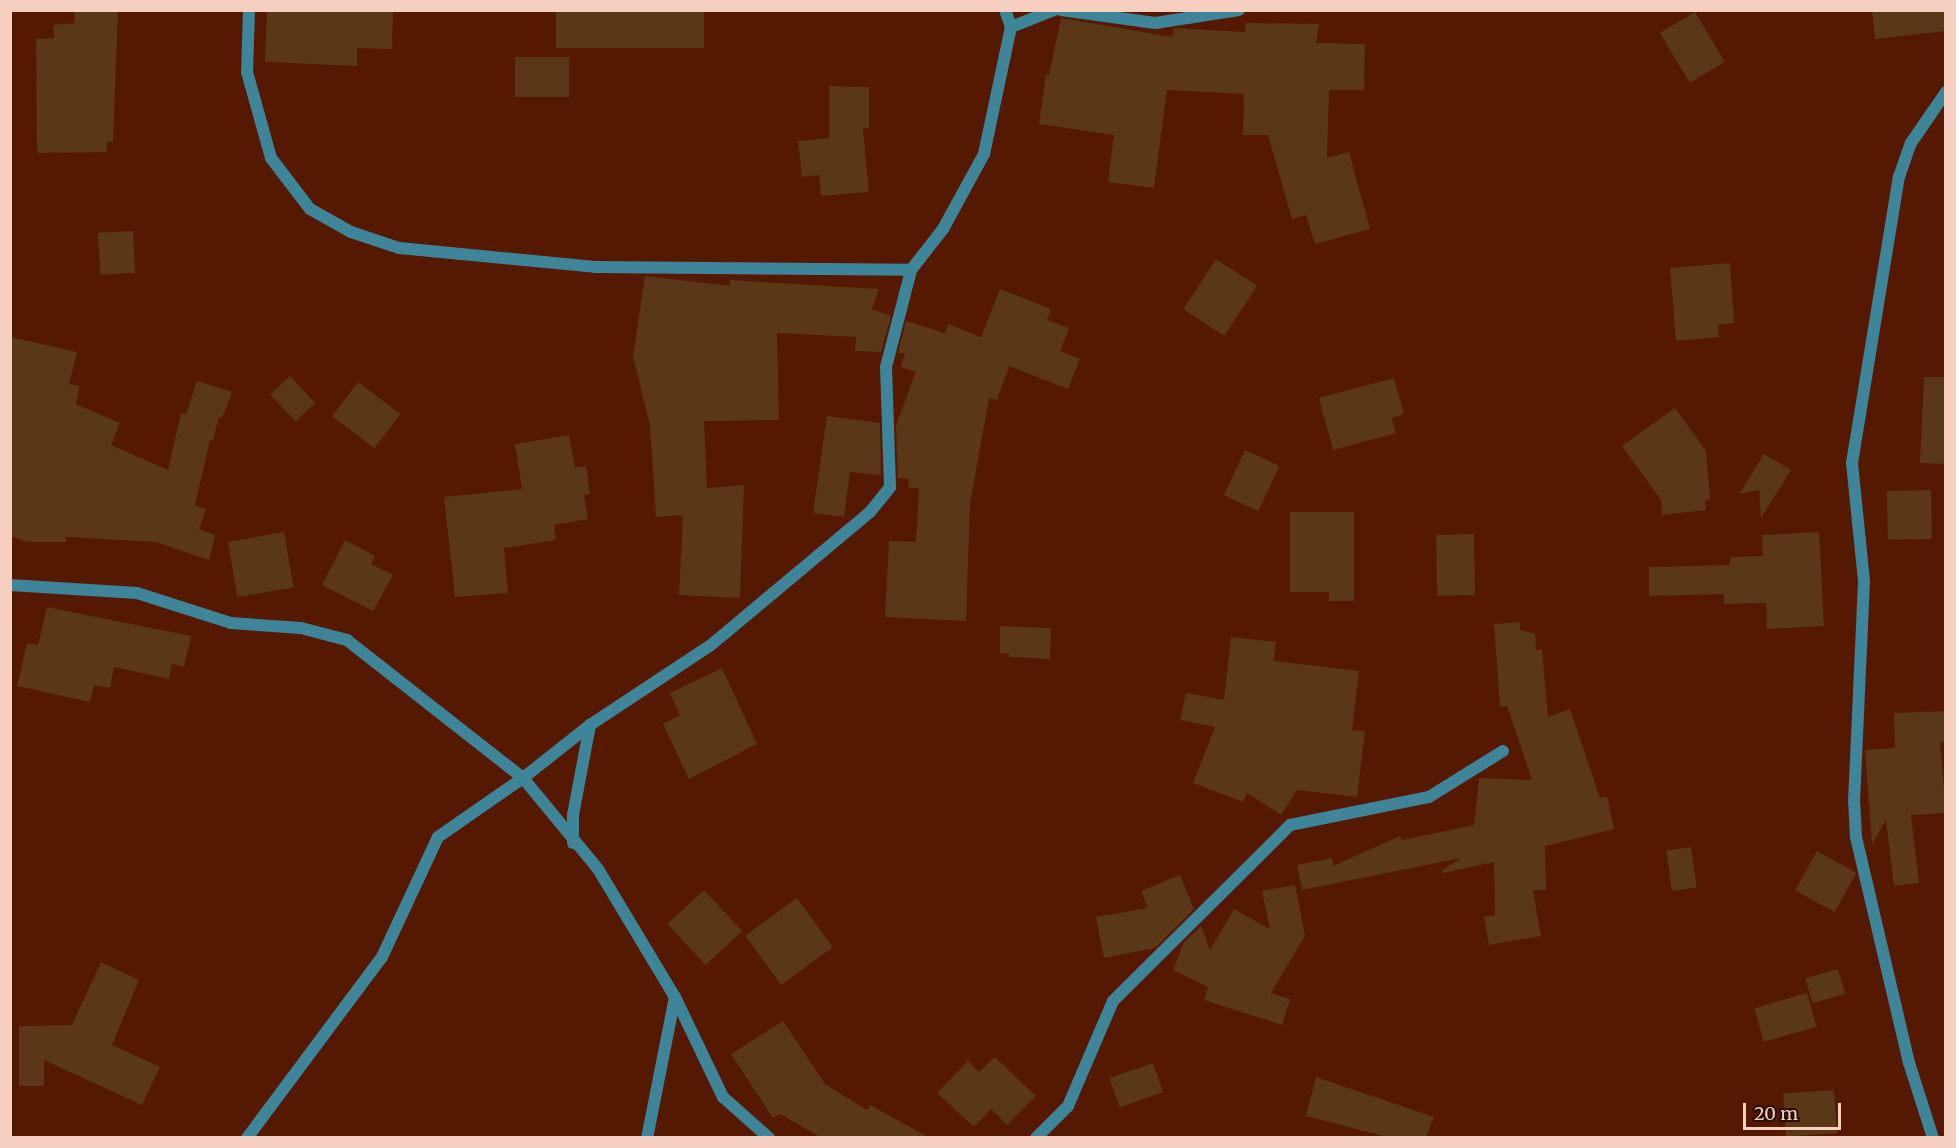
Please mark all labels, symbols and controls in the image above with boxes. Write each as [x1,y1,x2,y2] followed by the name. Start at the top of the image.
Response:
[1746,1091,1844,1129] scale bar
[1754,1102,1798,1125] text: 20 m

